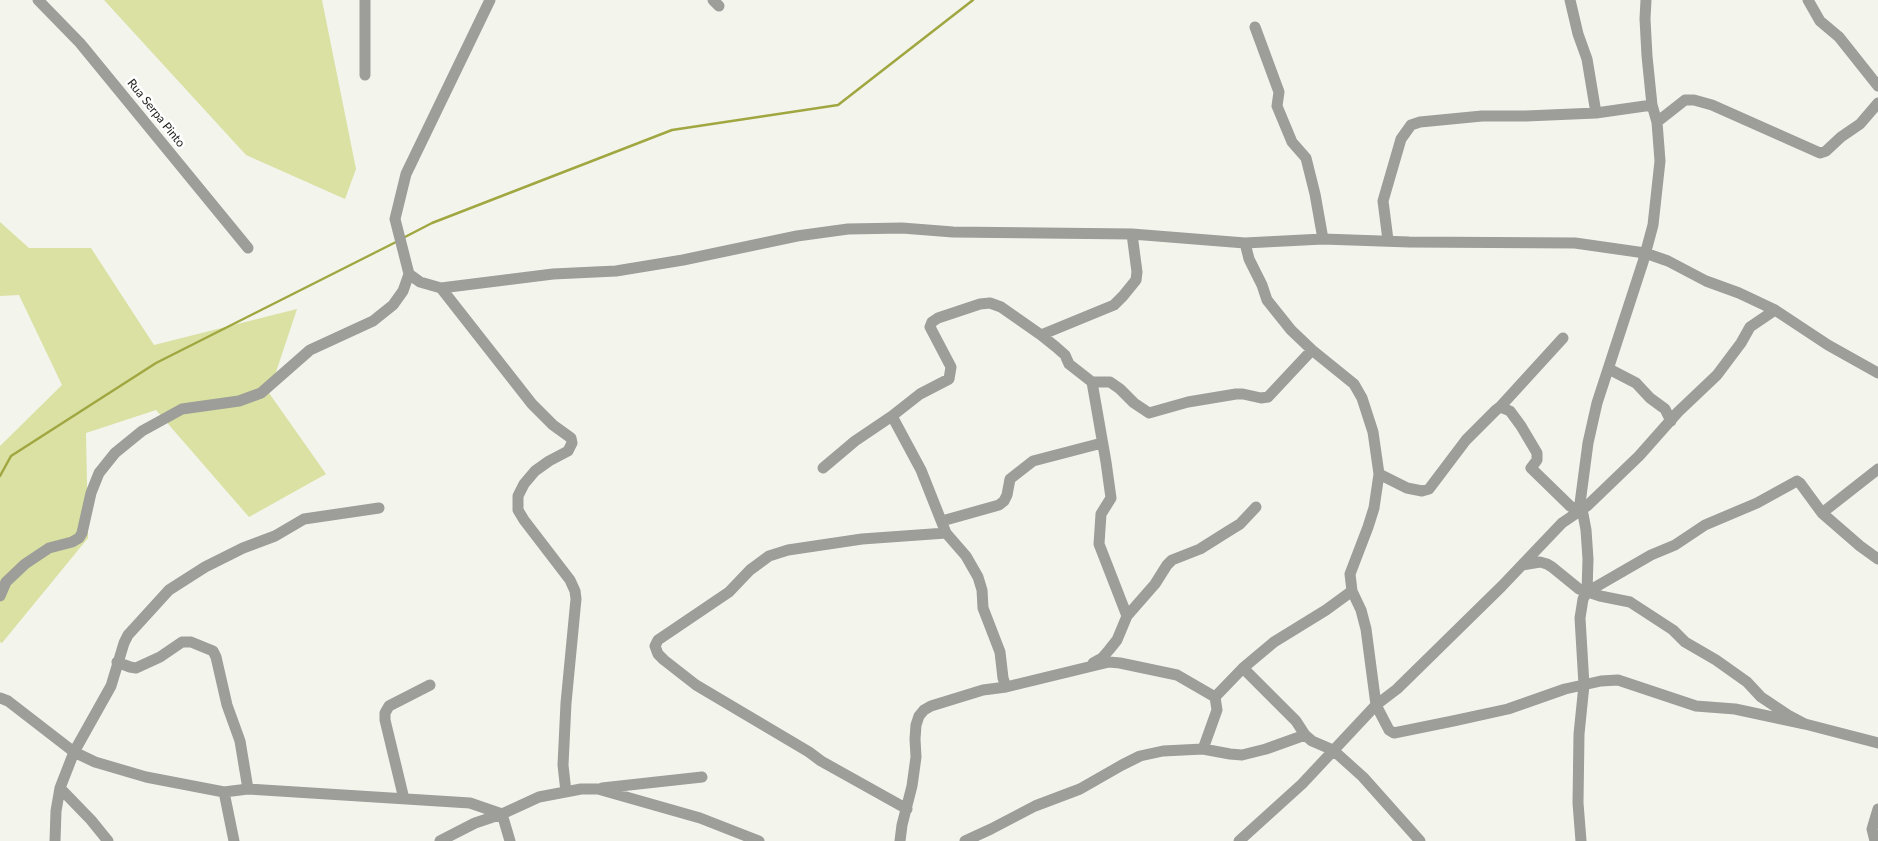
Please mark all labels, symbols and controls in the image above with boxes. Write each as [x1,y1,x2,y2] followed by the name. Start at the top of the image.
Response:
[124,76,188,150] street label: Rua Serpa Pinto

